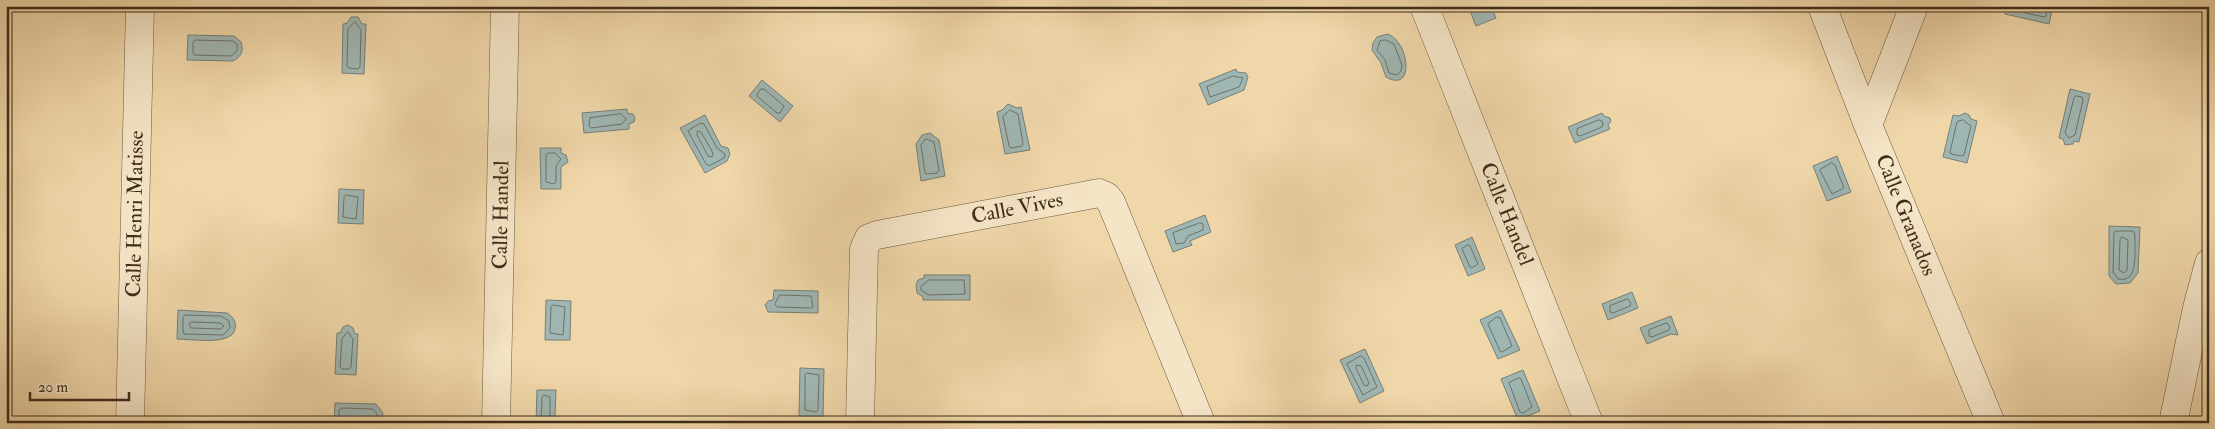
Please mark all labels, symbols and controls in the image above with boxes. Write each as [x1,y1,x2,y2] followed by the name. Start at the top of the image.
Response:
[120,130,150,298] street label: Calle Henri Matisse
[1869,150,1943,280] street label: Calle Granados
[1474,158,1540,270] street label: Calle Handel
[487,160,515,270] street label: Calle Handel
[969,186,1065,230] street label: Calle Vives
[30,369,129,401] scale bar
[38,378,68,397] text: 20 m

